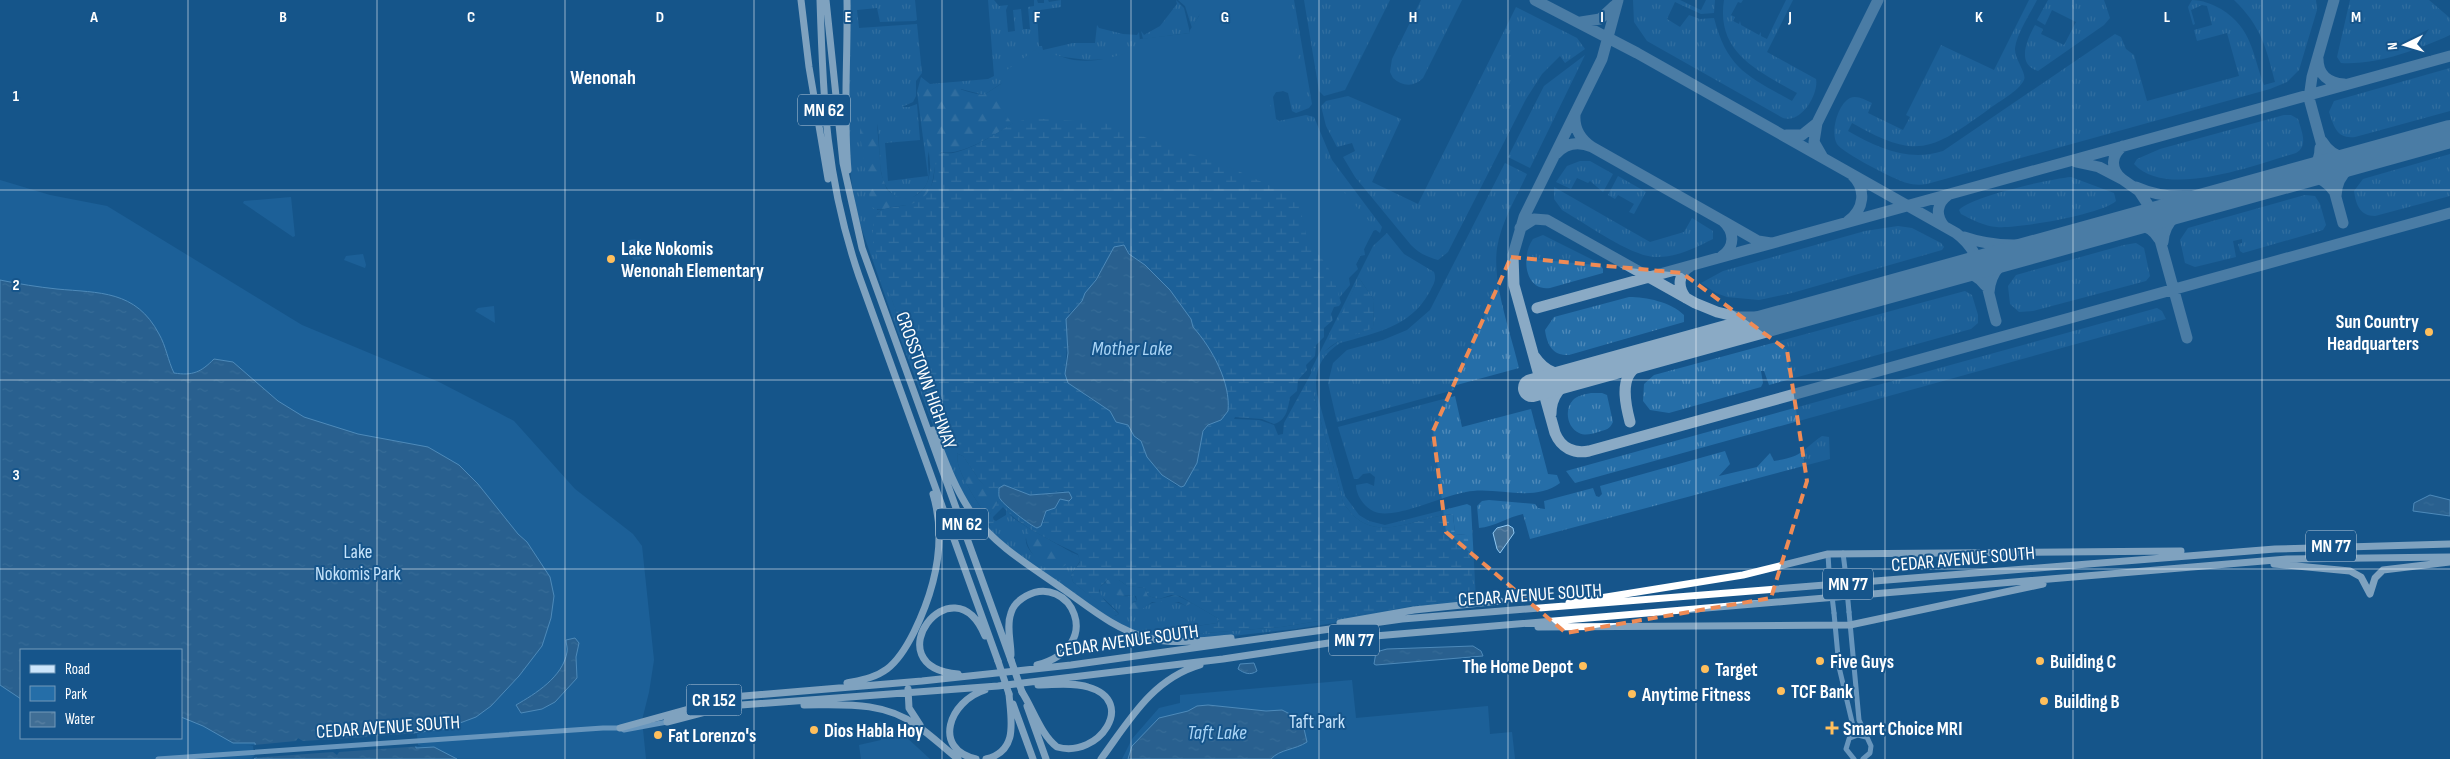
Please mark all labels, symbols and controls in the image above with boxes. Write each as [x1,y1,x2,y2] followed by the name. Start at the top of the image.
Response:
[89,8,98,27] text: A
[279,8,287,27] text: B
[467,8,475,27] text: C
[656,8,664,27] text: D
[845,8,852,27] text: E
[1034,8,1041,27] text: F
[1221,8,1229,27] text: G
[1409,8,1417,27] text: H
[1600,8,1604,27] text: I
[1787,8,1792,27] text: J
[1975,8,1983,27] text: K
[2164,8,2171,27] text: L
[2351,8,2361,27] text: M
[2380,20,2430,70] north arrow
[2384,42,2401,51] text: N
[570,66,636,90] district label: Wenonah
[13,87,20,106] text: 1
[798,94,850,126] road number: MN 62
[621,238,764,283] place label: Lake Nokomis Wenonah Elementary
[605,253,617,265] marker: Lake Nokomis Wenonah Elementary
[12,276,20,295] text: 2
[890,309,961,452] street label: CROSSTOWN HIGHWAY
[2327,311,2419,356] place label: Sun Country Headquarters
[2423,326,2435,338] marker: Sun Country Headquarters
[1092,337,1173,361] water label: Mother Lake
[12,466,20,485] text: 3
[936,508,988,540] road number: MN 62
[2306,530,2356,562] road number: MN 77
[315,541,402,586] park label: Lake Nokomis Park
[1890,542,2036,577] street label: CEDAR AVENUE SOUTH
[1823,568,1873,600] road number: MN 77
[1457,579,1603,612] street label: CEDAR AVENUE SOUTH
[1054,620,1200,663] street label: CEDAR AVENUE SOUTH
[1329,624,1379,656] road number: MN 77
[20,649,182,739] legend
[1830,651,1894,674] place label: Five Guys
[2050,651,2117,674] place label: Building C
[1814,655,1826,667] marker: Five Guys
[2034,655,2046,667] marker: Building C
[1463,656,1573,679] place label: The Home Depot
[1715,659,1758,682] place label: Target
[65,660,90,679] text: Road
[1577,660,1589,672] marker: The Home Depot
[1699,663,1711,675] marker: Target
[1791,681,1853,704] place label: TCF Bank
[686,684,742,716] road number: CR 152
[1641,684,1751,707] place label: Anytime Fitness
[65,685,87,704] text: Park
[1775,685,1787,697] marker: TCF Bank
[1626,688,1638,700] marker: Anytime Fitness
[2054,691,2120,714] place label: Building B
[2038,695,2050,707] marker: Building B
[65,710,96,729] text: Water
[315,711,461,744] street label: CEDAR AVENUE SOUTH
[1289,711,1346,734] park label: Taft Park
[1843,718,1962,741] place label: Smart Choice MRI
[824,720,923,743] place label: Dios Habla Hoy
[1187,721,1247,745] water label: Taft Lake
[1825,721,1839,735] marker: Smart Choice MRI
[808,724,820,736] marker: Dios Habla Hoy
[668,725,756,748] place label: Fat Lorenzo's
[652,729,664,741] marker: Fat Lorenzo's

